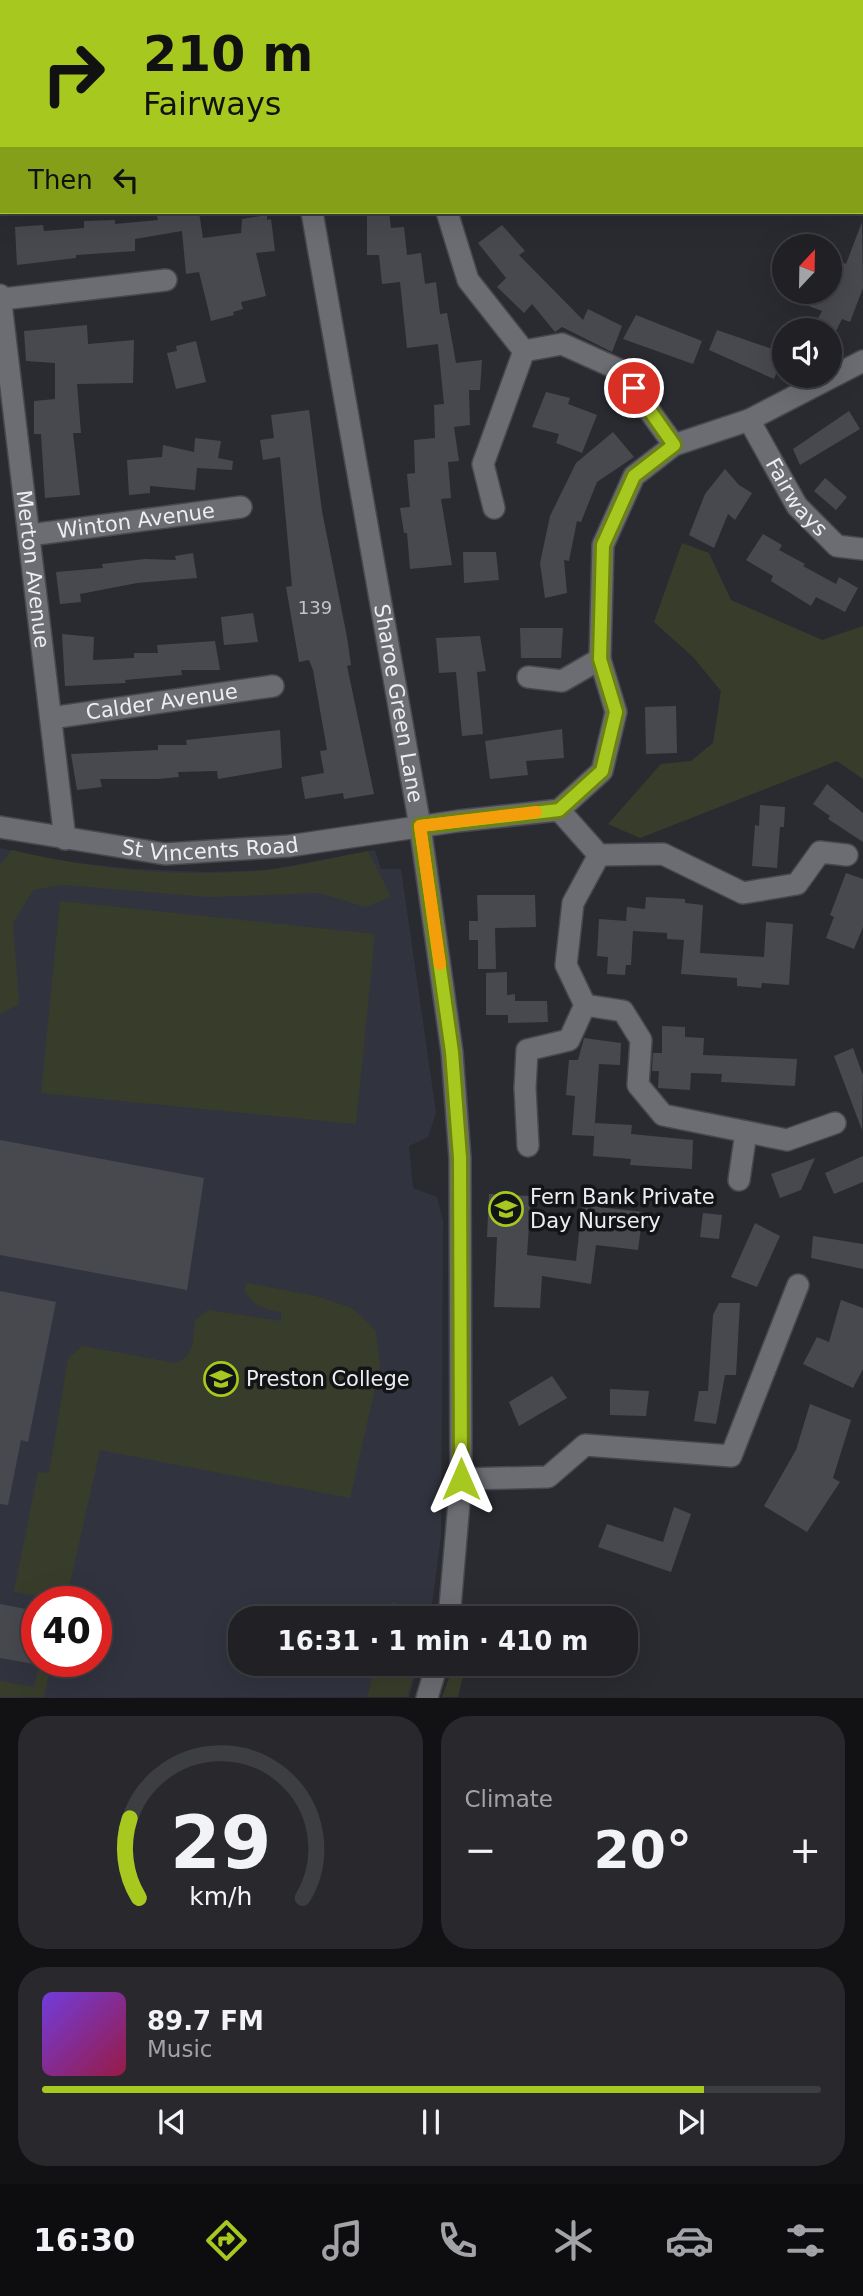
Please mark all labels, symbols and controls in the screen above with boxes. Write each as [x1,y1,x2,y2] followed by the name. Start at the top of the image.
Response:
[143,26,313,83] text: 210 m
[28,28,119,119] icon: right
[143,85,282,123] text: Fairways
[107,161,145,199] icon: left
[28,165,93,195] text: Then
[772,234,842,304] north arrow
[772,234,842,388] map controls
[772,318,842,388] button: sound
[604,358,664,418] pin
[615,369,653,407] icon: arrive
[761,454,832,541] street label: Fairways
[11,489,54,649] street label: Merton Avenue
[56,499,216,543] street label: Winton Avenue
[298,597,332,618] house number: 139
[369,602,428,805] street label: Sharoe Green Lane
[84,679,239,725] street label: Calder Avenue
[120,833,300,866] street label: St Vincents Road
[530,1185,715,1233] place label: Fern Bank Private Day Nursery
[487,1190,525,1228] school or university icon: Fern Bank Private Day Nursery
[202,1360,240,1398] school or university icon: Preston College
[246,1367,410,1391] place label: Preston College
[424,1442,498,1516] position arrow
[21,1586,112,1677] speed limit sign: 40
[278,1626,588,1656] text: 16:31 · 1 min · 410 m
[465,1786,553,1812] text: Climate
[170,1801,271,1886] text: 29
[594,1820,692,1880] text: 20°
[465,1828,496,1872] text: −
[789,1828,821,1872] text: +
[189,1882,252,1911] text: km/h
[147,2006,264,2036] text: 89.7 FM
[147,2036,212,2062] text: Music
[153,2103,191,2141] icon: previous
[412,2103,450,2141] icon: pause
[672,2103,710,2141] icon: next
[202,2216,251,2265] icon: directions
[318,2216,367,2265] icon: music
[433,2216,482,2265] icon: phone
[549,2216,598,2265] icon: climate
[665,2216,714,2265] icon: car
[781,2216,830,2265] icon: filters
[33,2221,135,2259] text: 16:30

